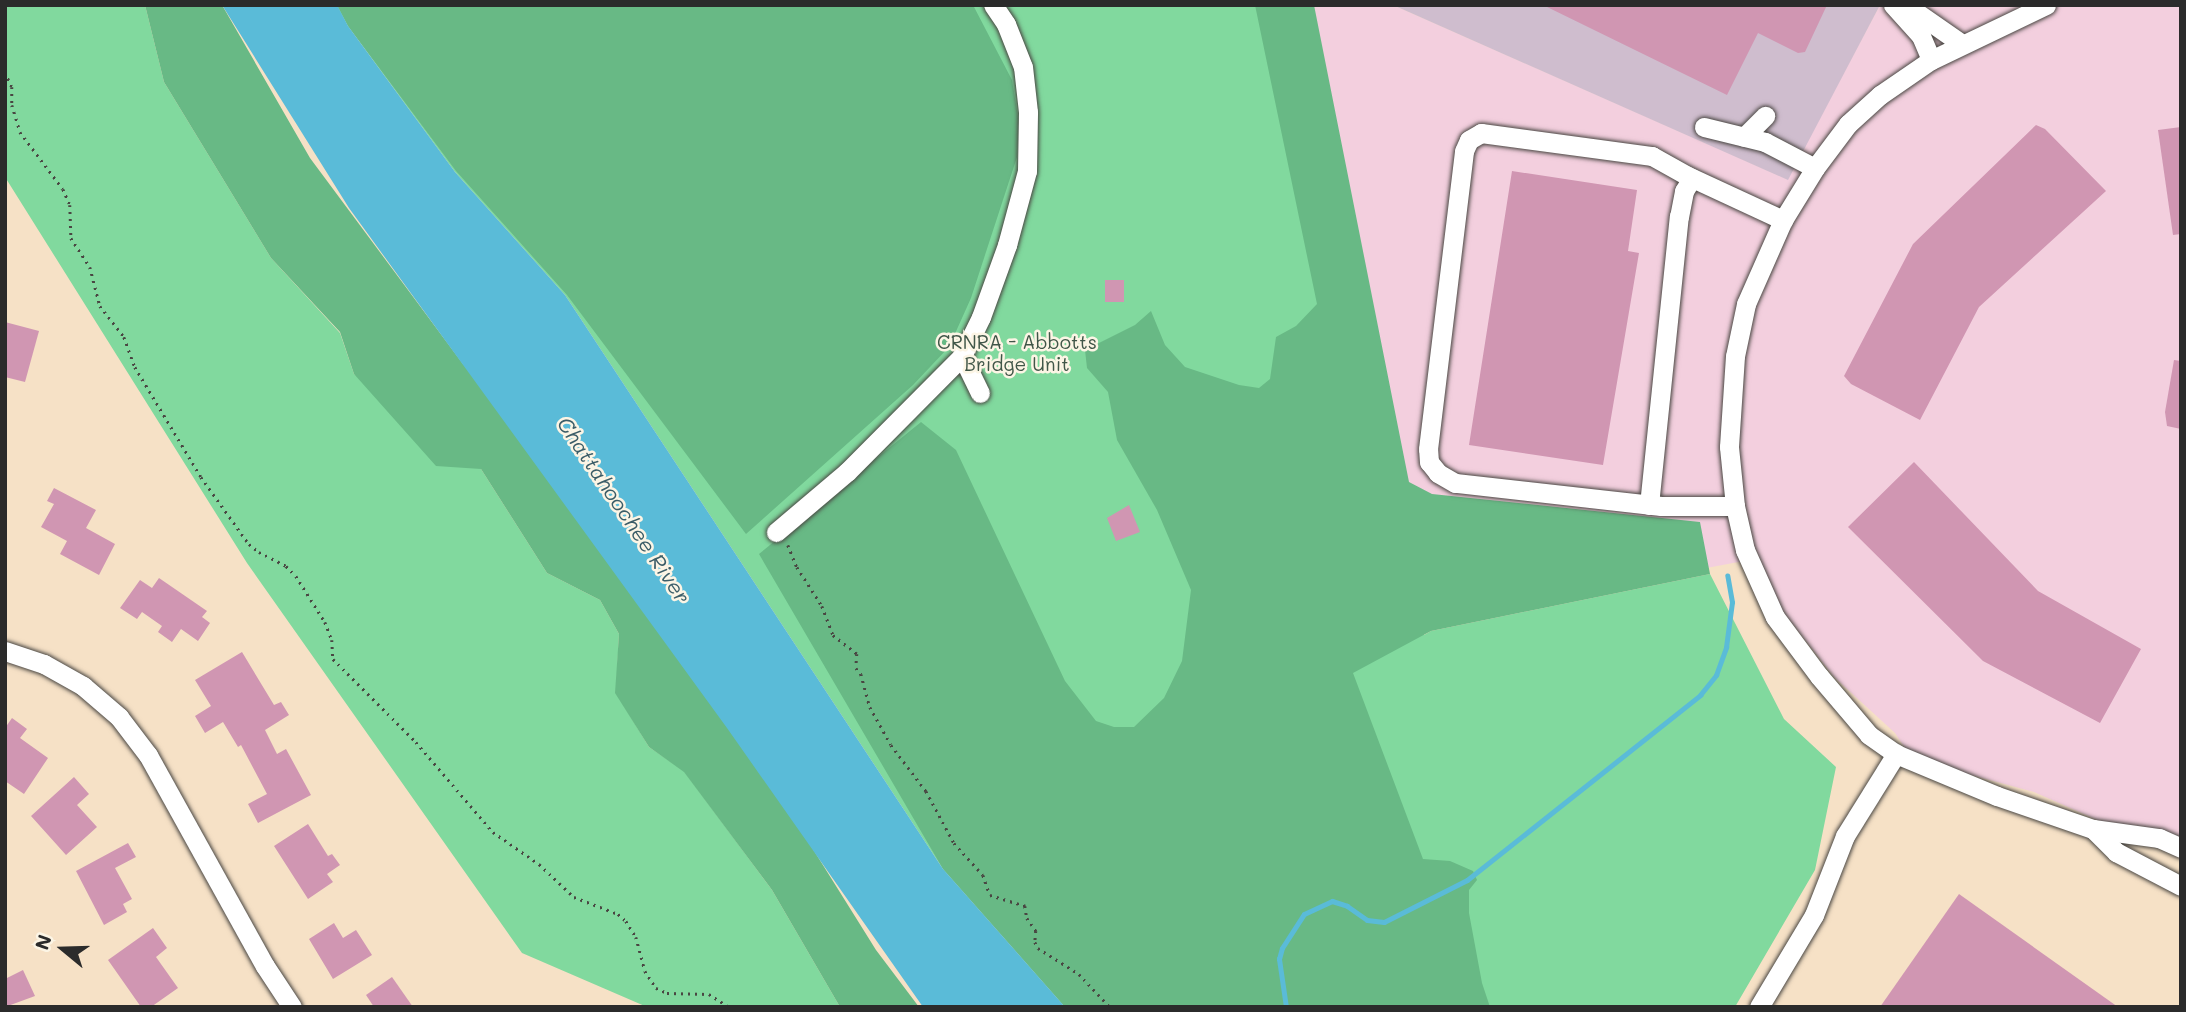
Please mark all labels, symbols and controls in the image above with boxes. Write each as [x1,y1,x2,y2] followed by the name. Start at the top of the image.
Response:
[937,331,1097,375] park label: CRNRA - Abbotts Bridge Unit
[552,412,696,608] water label: Chattahoochee River
[28,914,98,984] north arrow
[29,931,57,953] text: N

